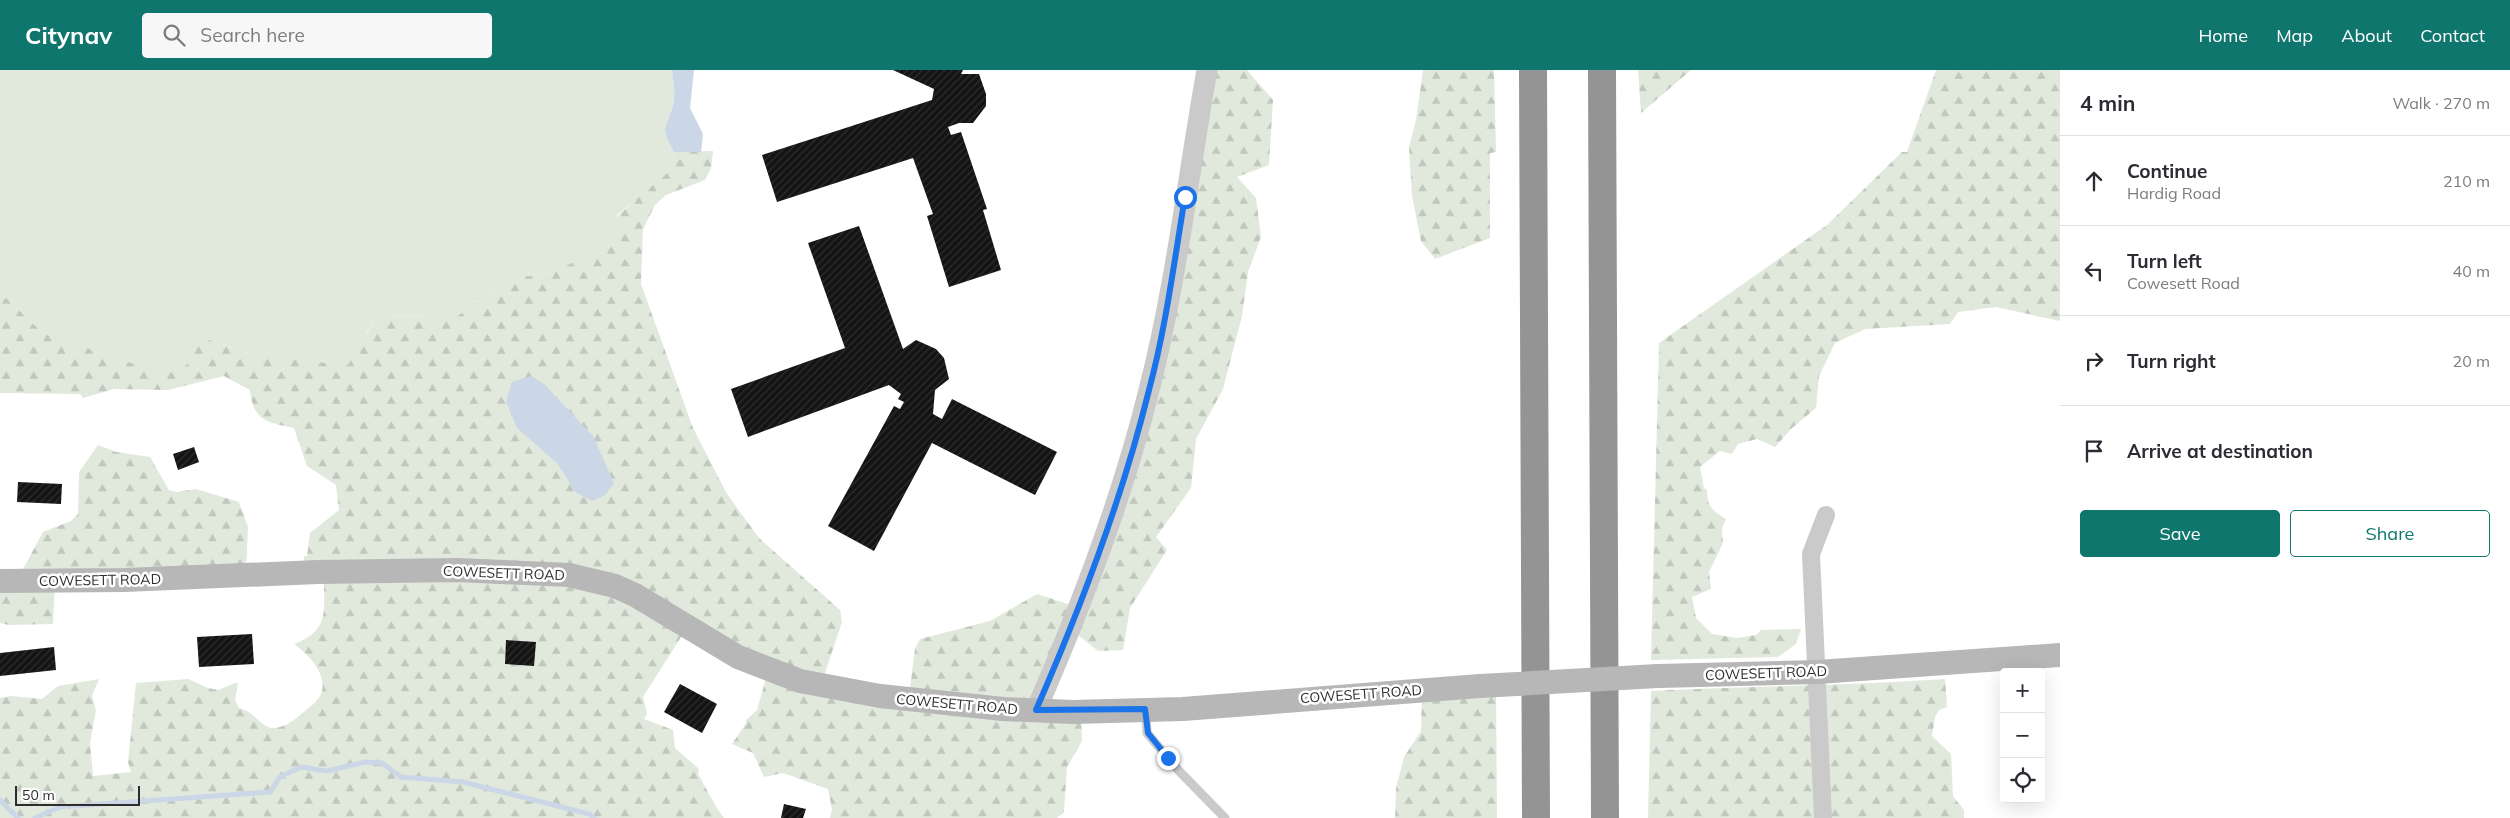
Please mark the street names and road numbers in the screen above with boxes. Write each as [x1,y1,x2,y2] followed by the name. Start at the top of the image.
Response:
[443,562,565,584] street label: COWESETT ROAD
[39,570,161,590] street label: COWESETT ROAD
[1705,662,1827,684] street label: COWESETT ROAD
[1300,681,1422,707] street label: COWESETT ROAD
[895,690,1019,718] street label: COWESETT ROAD

